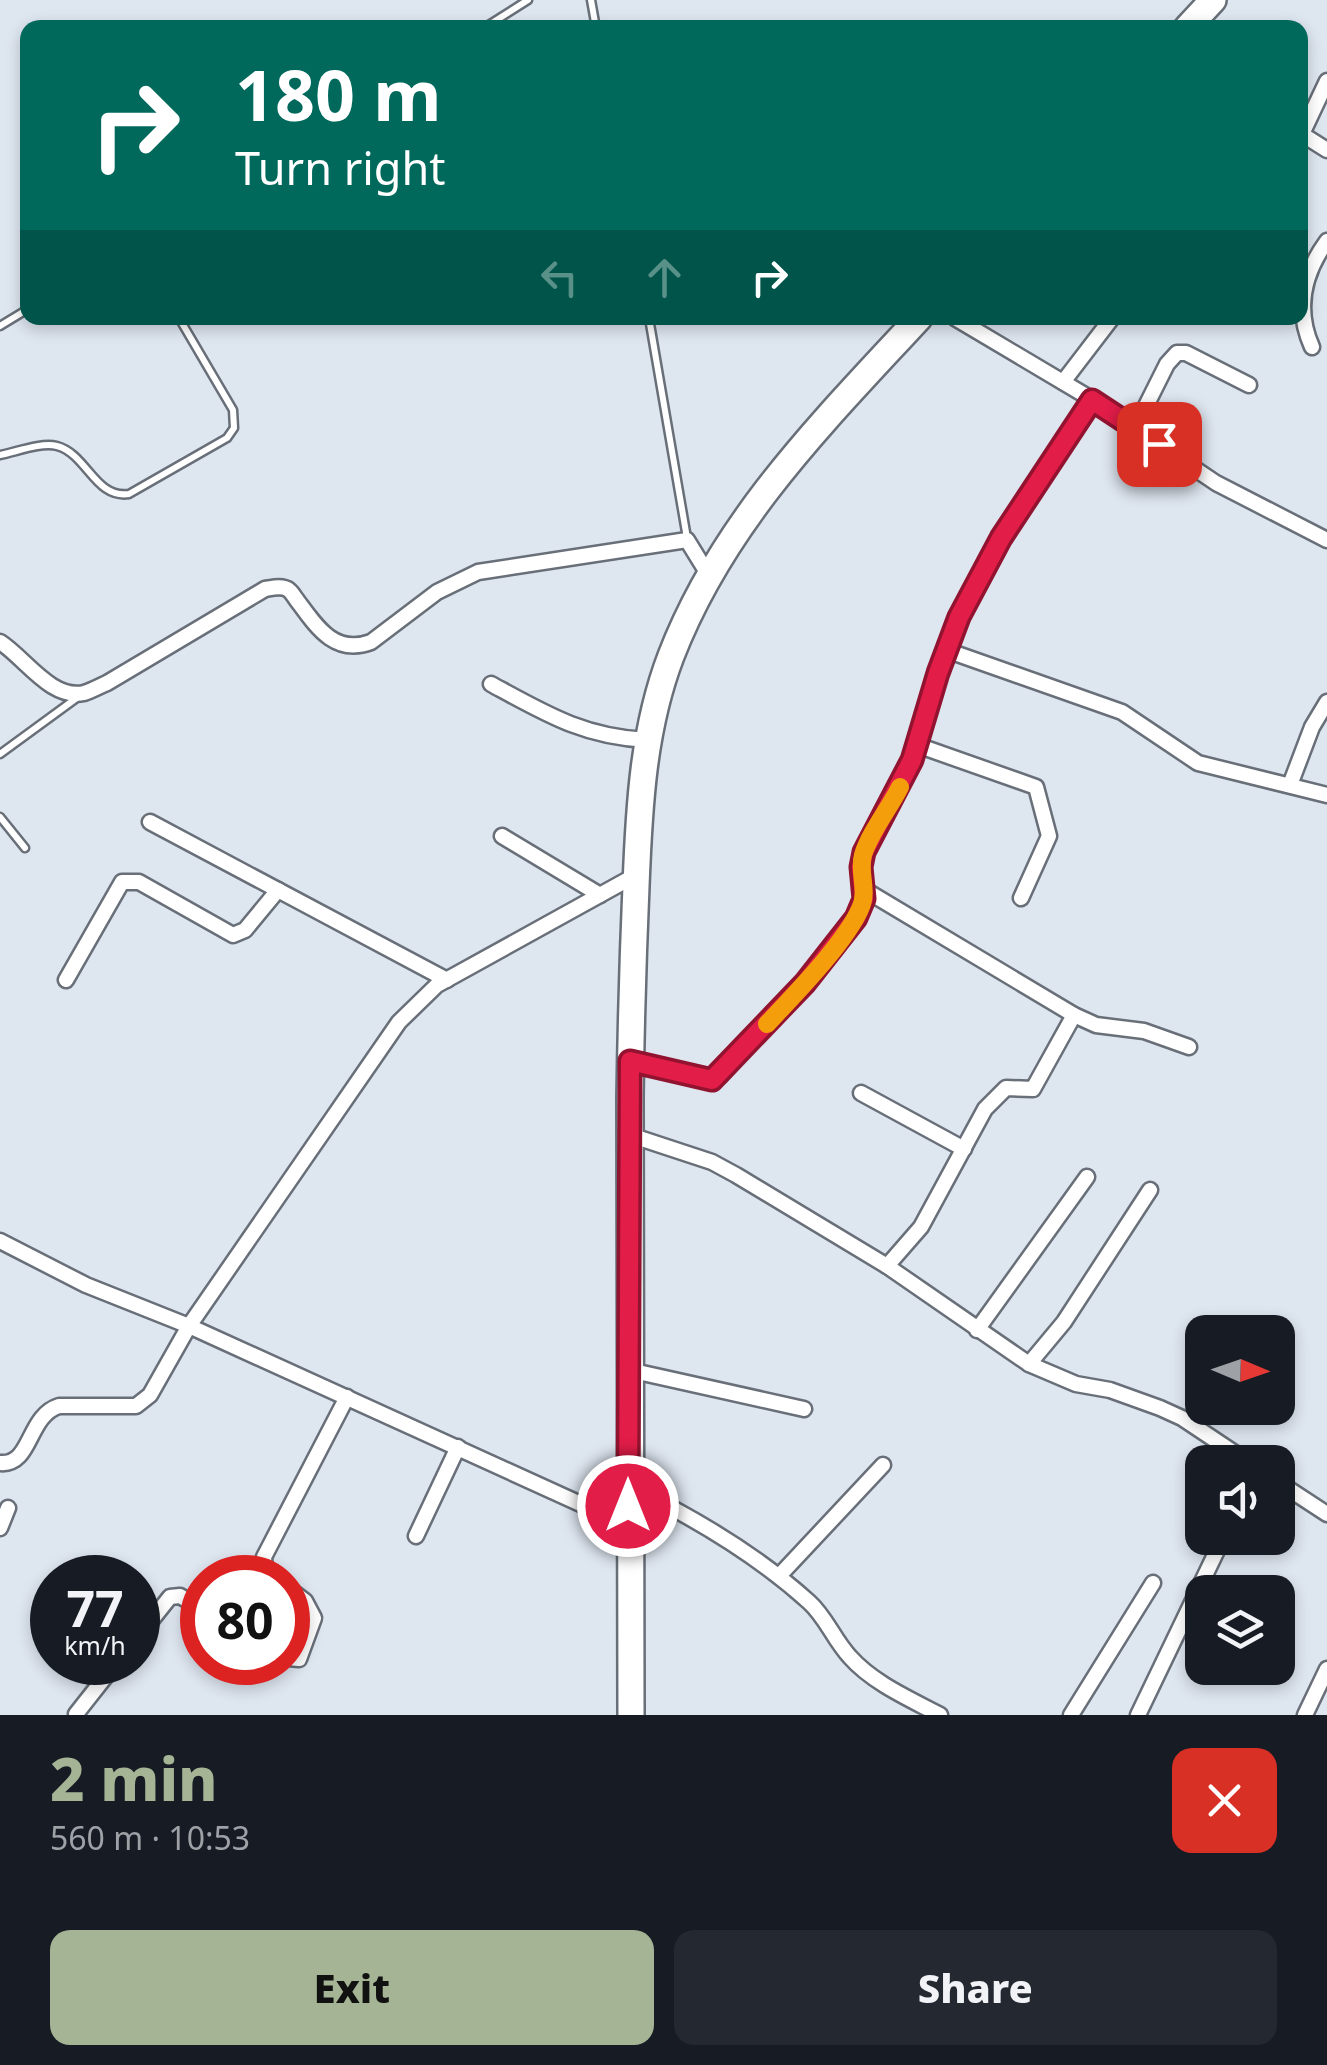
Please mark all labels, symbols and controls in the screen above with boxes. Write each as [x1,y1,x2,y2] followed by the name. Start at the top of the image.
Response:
[235,46,442,142] text: 180 m
[70,60,200,190] icon: right
[235,137,446,198] text: Turn right
[532,250,587,305] icon: left
[637,250,692,305] icon: ahead
[742,250,797,305] icon: right
[1117,402,1202,487] pin
[1132,417,1187,472] icon: arrive
[1185,1315,1295,1425] north arrow
[1185,1315,1295,1685] map controls
[1185,1445,1295,1555] button: sound
[576,1454,680,1558] position arrow
[180,1555,310,1685] speed limit sign: 80
[66,1574,124,1642] text: 77
[1185,1575,1295,1685] button: layers
[64,1628,126,1662] text: km/h
[50,1737,218,1819] text: 2 min
[1172,1748,1277,1853] button: close
[50,1816,250,1859] text: 560 m · 10:53
[50,1930,654,2045] button: Exit
[674,1930,1277,2045] button: Share

